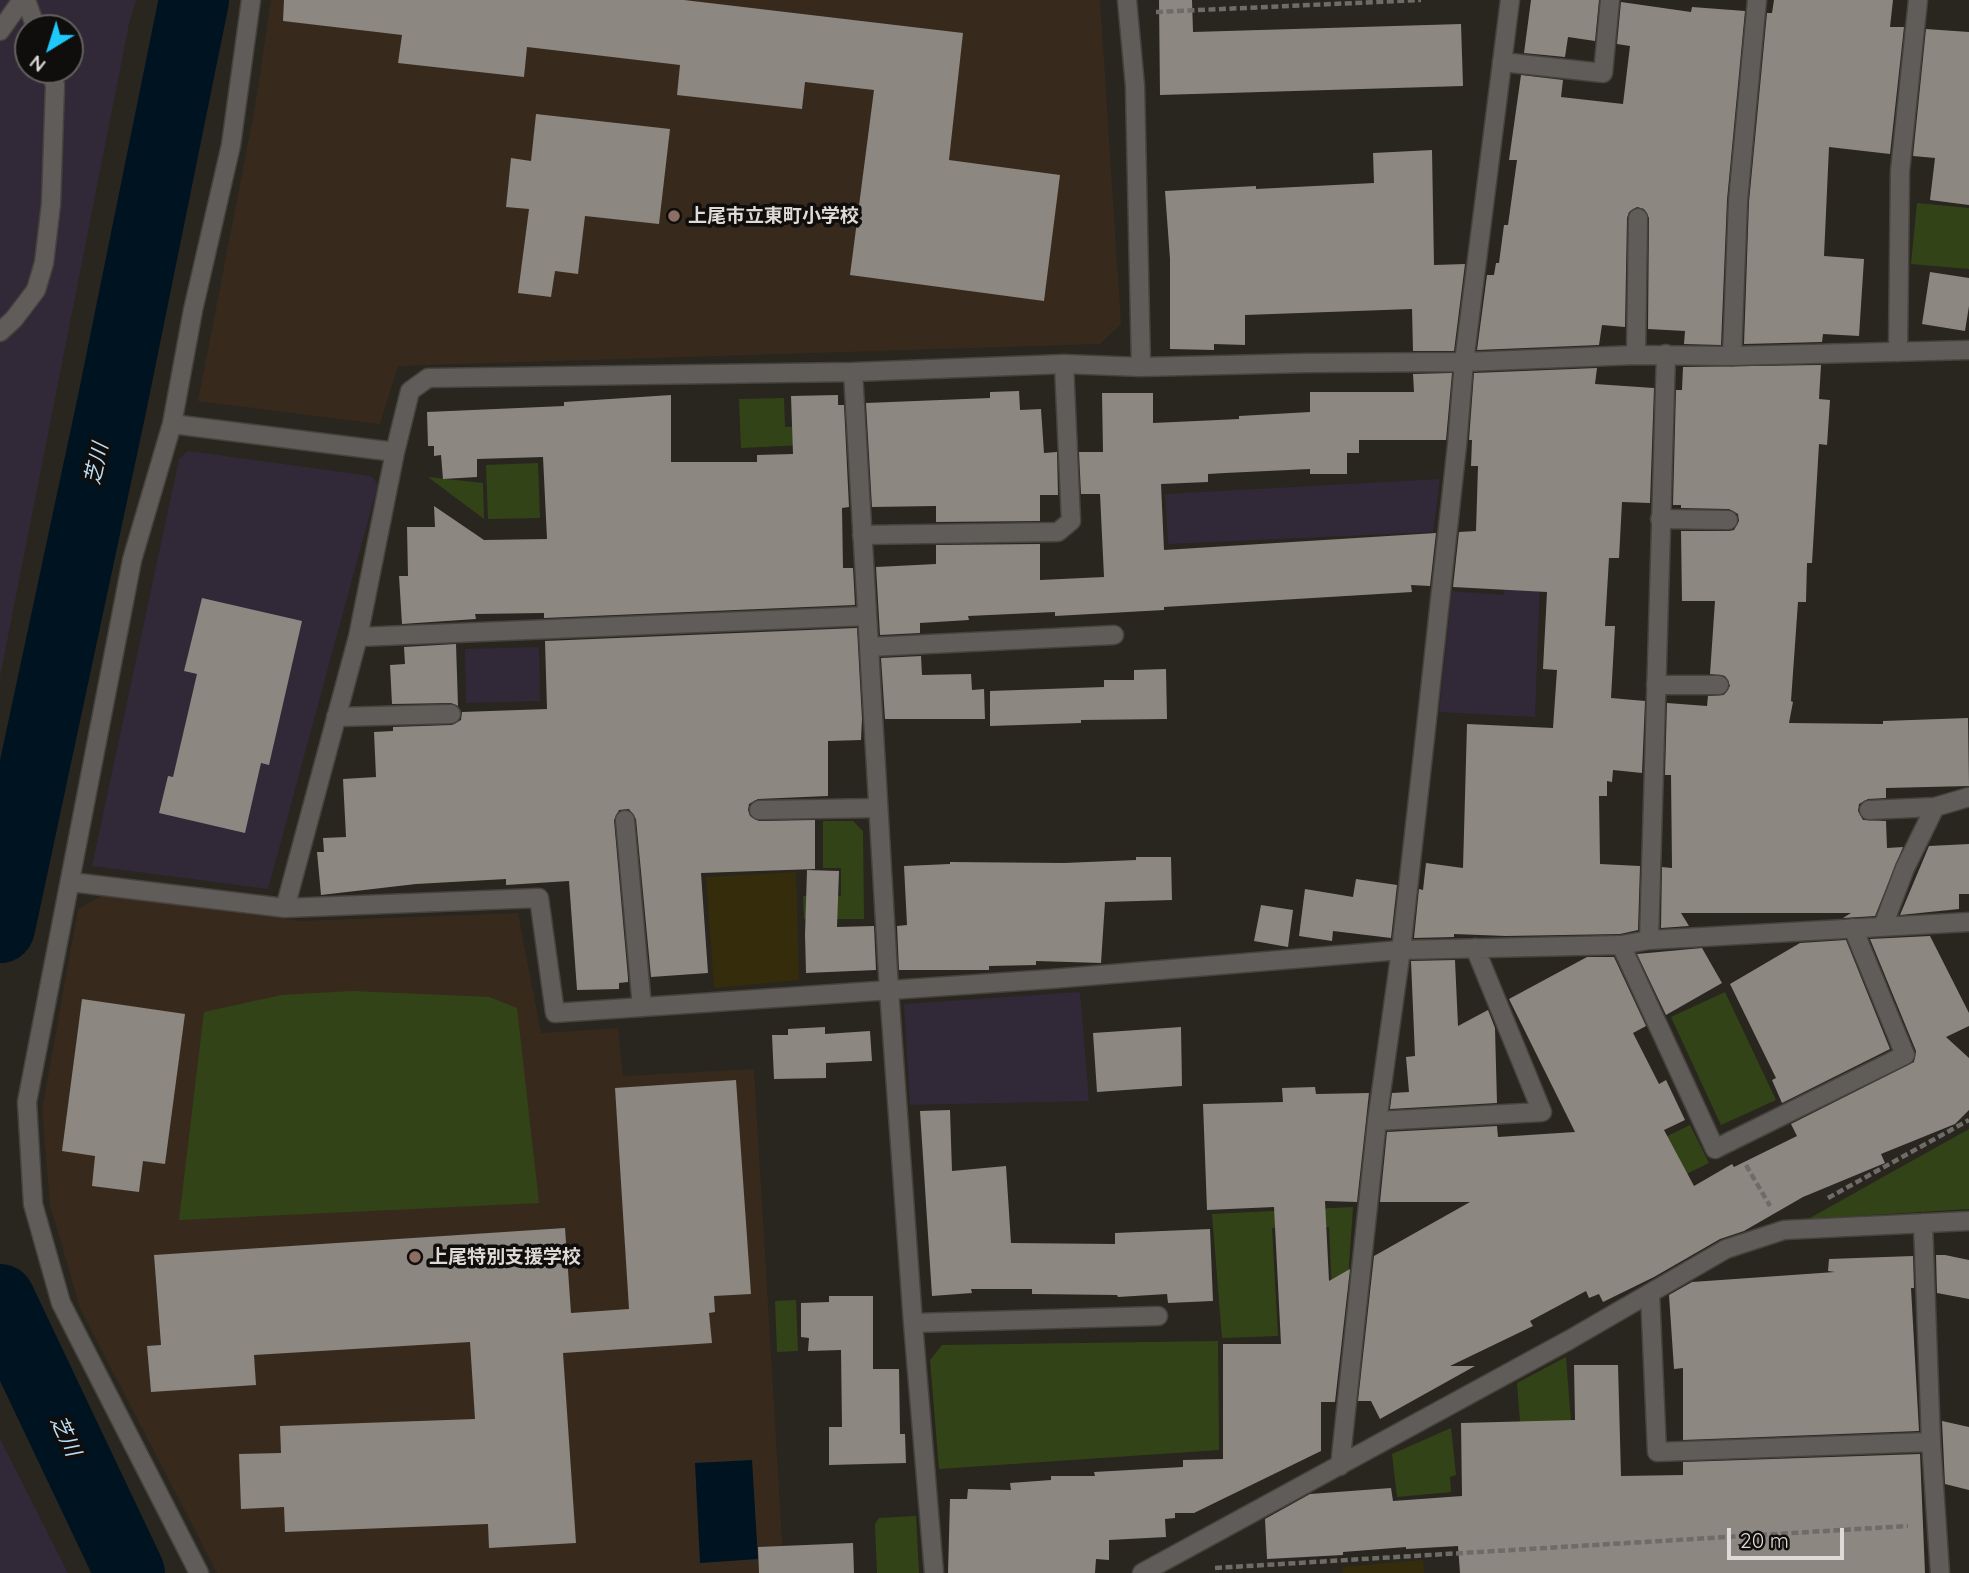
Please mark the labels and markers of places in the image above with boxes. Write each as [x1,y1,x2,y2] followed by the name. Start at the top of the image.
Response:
[688,205,859,227] place label: 上尾市立東町小学校
[666,208,682,224] marker: 上尾市立東町小学校
[429,1246,581,1268] place label: 上尾特別支援学校
[407,1249,423,1265] marker: 上尾特別支援学校

